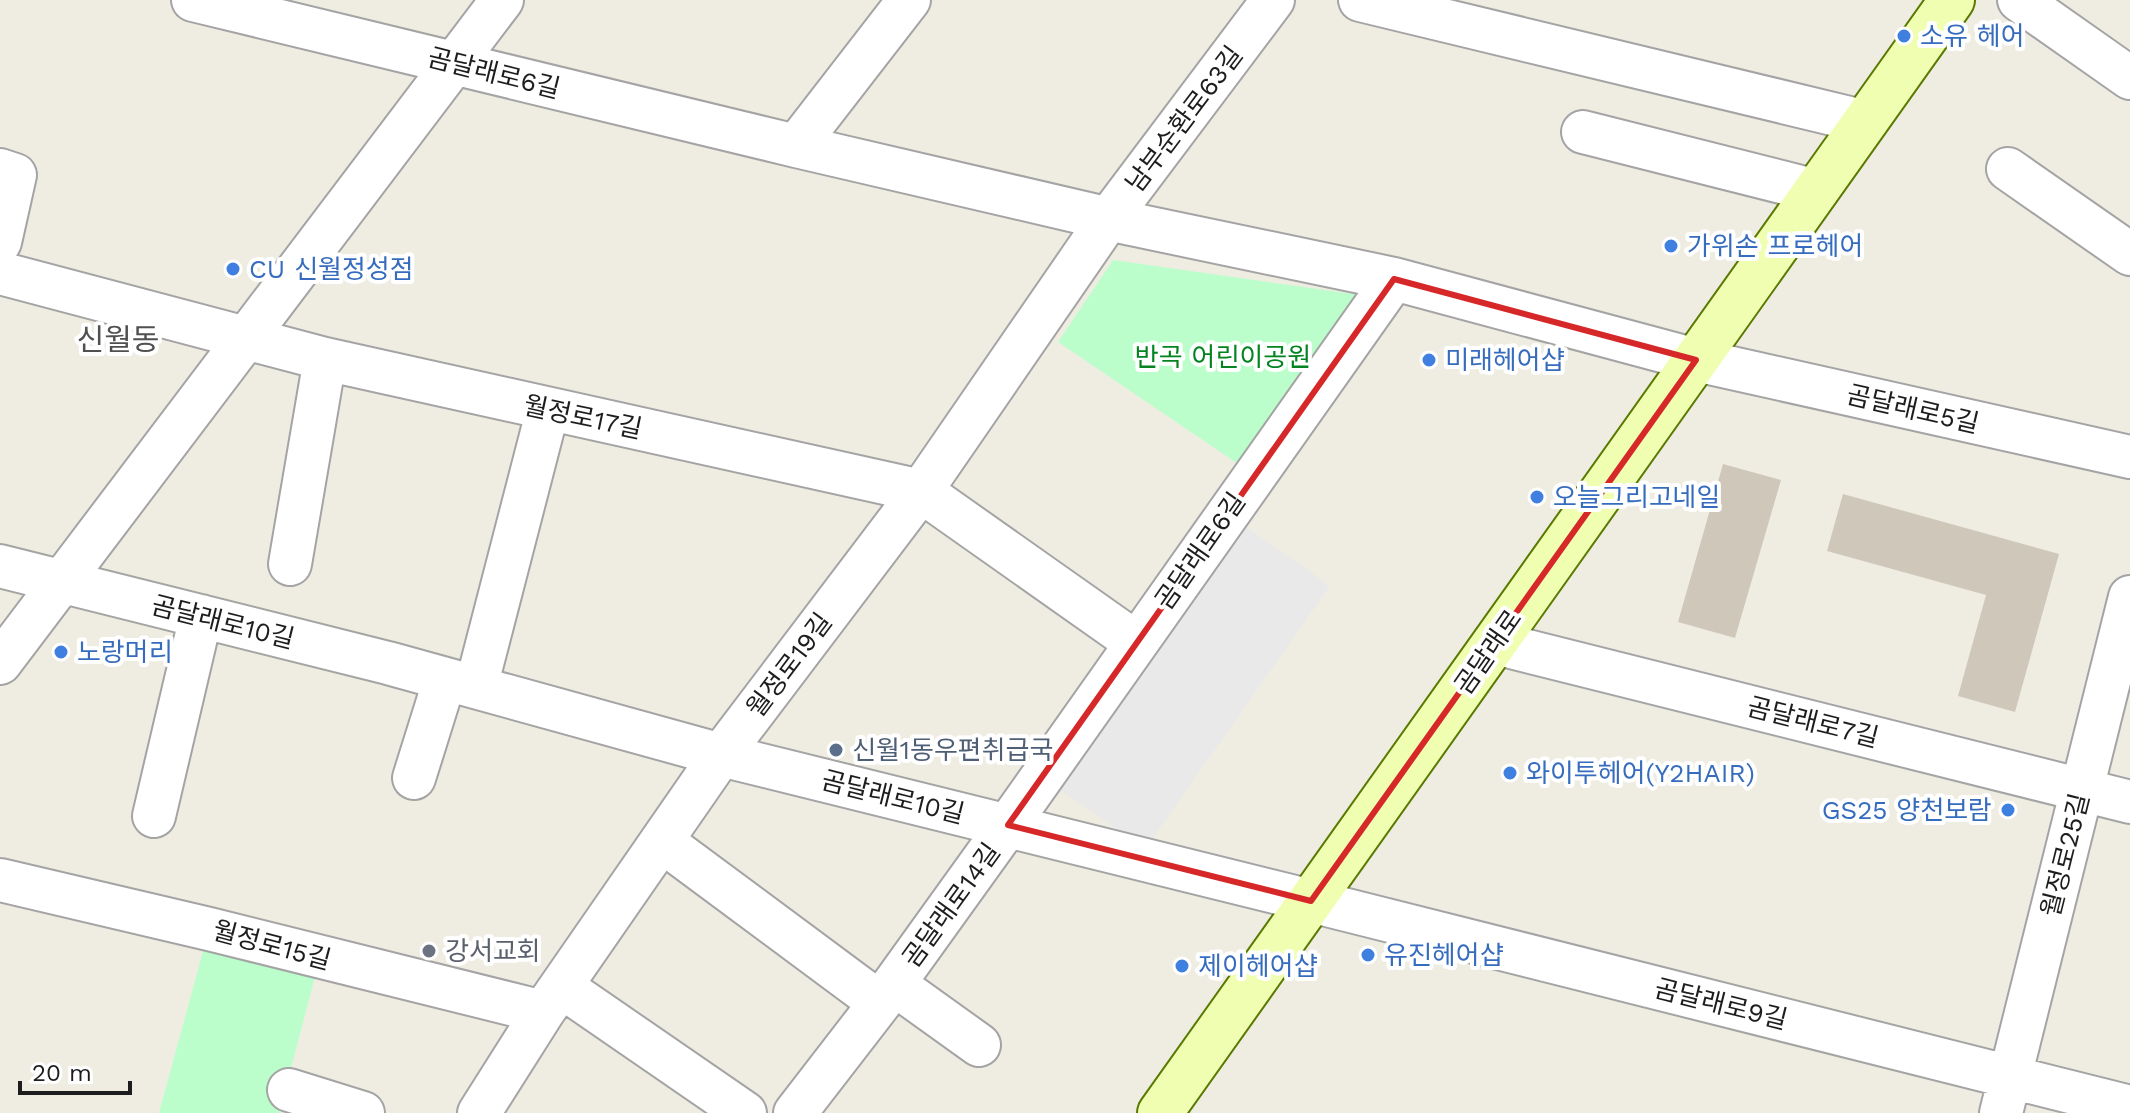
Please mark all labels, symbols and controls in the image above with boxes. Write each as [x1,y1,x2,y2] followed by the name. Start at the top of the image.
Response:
[1920,21,2025,51] place label: 소유 헤어
[1895,27,1913,45] marker: 소유 헤어
[1120,40,1248,198] street label: 남부순환로63길
[425,42,563,104] street label: 곰달래로6길
[1687,231,1863,261] place label: 가위손 프로헤어
[1662,237,1680,255] marker: 가위손 프로헤어
[249,254,414,284] place label: CU 신월정성점
[224,260,242,278] marker: CU 신월정성점
[77,322,159,357] district label: 신월동
[1135,342,1311,372] park label: 반곡 어린이공원
[1445,345,1565,375] place label: 미래헤어샵
[1420,351,1438,369] marker: 미래헤어샵
[1844,379,1982,439] street label: 곰달래로5길
[521,390,645,444] street label: 월정로17길
[1553,482,1720,512] place label: 오늘그리고네일
[1149,487,1251,615] street label: 곰달래로6길
[1528,488,1546,506] marker: 오늘그리고네일
[149,590,297,654] street label: 곰달래로10길
[1448,604,1528,700] street label: 곰달래로
[740,607,838,723] street label: 월정로19길
[77,637,173,667] place label: 노랑머리
[52,643,70,661] marker: 노랑머리
[1744,691,1882,753] street label: 곰달래로7길
[852,735,1054,765] place label: 신월1동우편취급국
[827,741,845,759] marker: 신월1동우편취급국
[1526,758,1755,788] place label: 와이투헤어(Y2HAIR)
[1501,764,1519,782] marker: 와이투헤어(Y2HAIR)
[819,765,967,829] street label: 곰달래로10길
[2035,790,2095,920] street label: 월정로25길
[1822,795,1992,825] place label: GS25 양천보람
[1999,801,2017,819] marker: GS25 양천보람
[896,837,1006,973] street label: 곰달래로14길
[210,915,334,975] street label: 월정로15길
[445,936,541,966] place label: 강서교회
[1384,940,1504,970] place label: 유진헤어샵
[420,942,438,960] marker: 강서교회
[1359,946,1377,964] marker: 유진헤어샵
[1198,951,1318,981] place label: 제이헤어샵
[1173,957,1191,975] marker: 제이헤어샵
[1652,973,1790,1035] street label: 곰달래로9길
[20,1045,130,1095] scale bar
[32,1059,92,1087] text: 20 m

